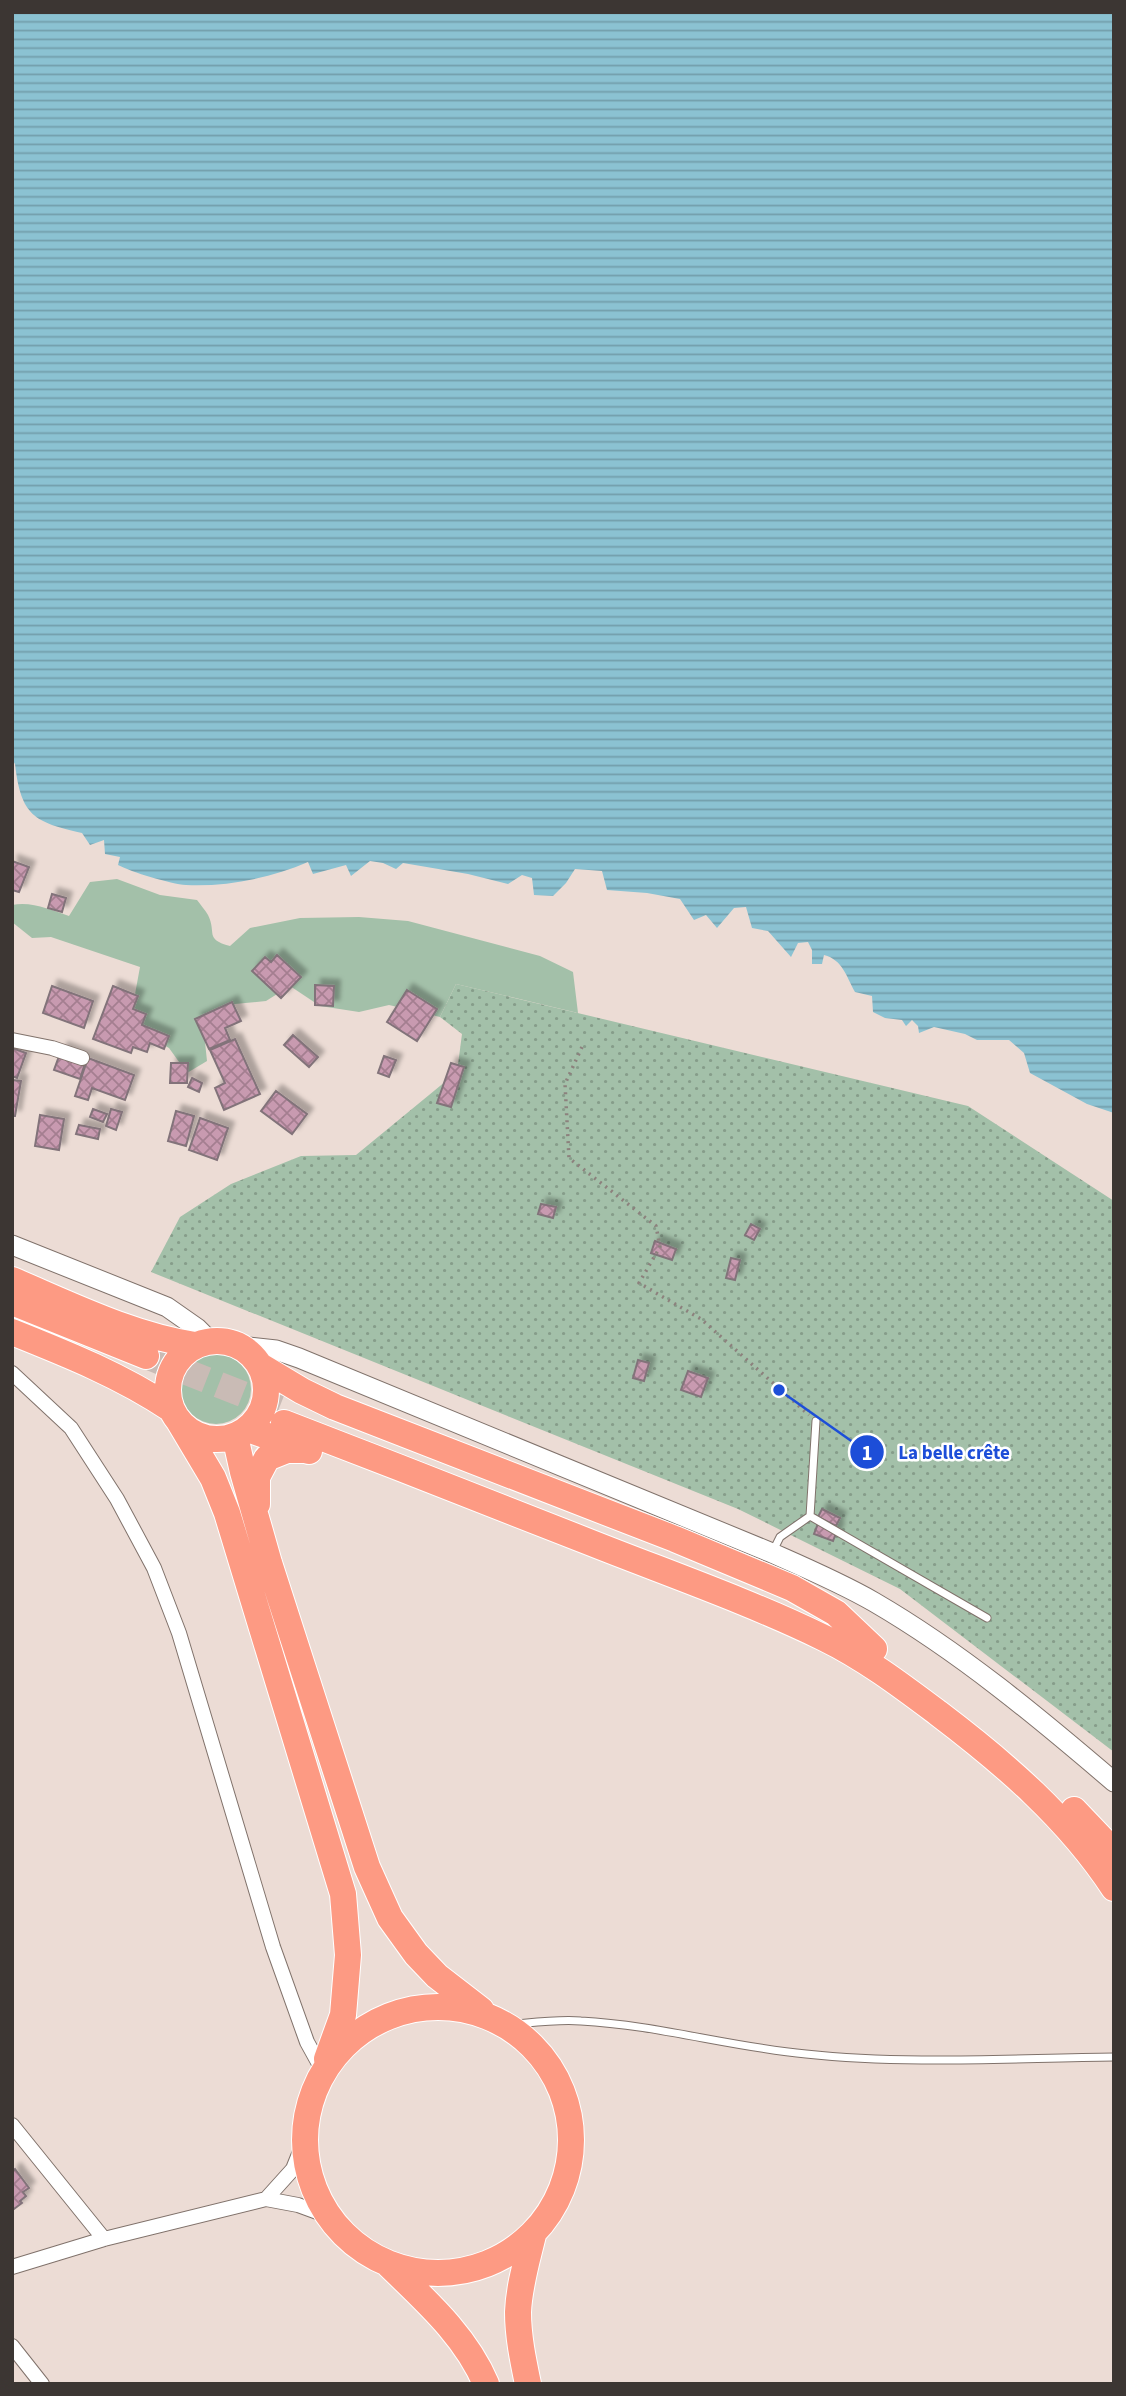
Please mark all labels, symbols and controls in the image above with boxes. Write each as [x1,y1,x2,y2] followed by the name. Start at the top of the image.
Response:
[849,1432,1024,1472] callout: La belle crête
[861,1438,873,1468] text: 1
[898,1440,1010,1467] text: La belle crête

